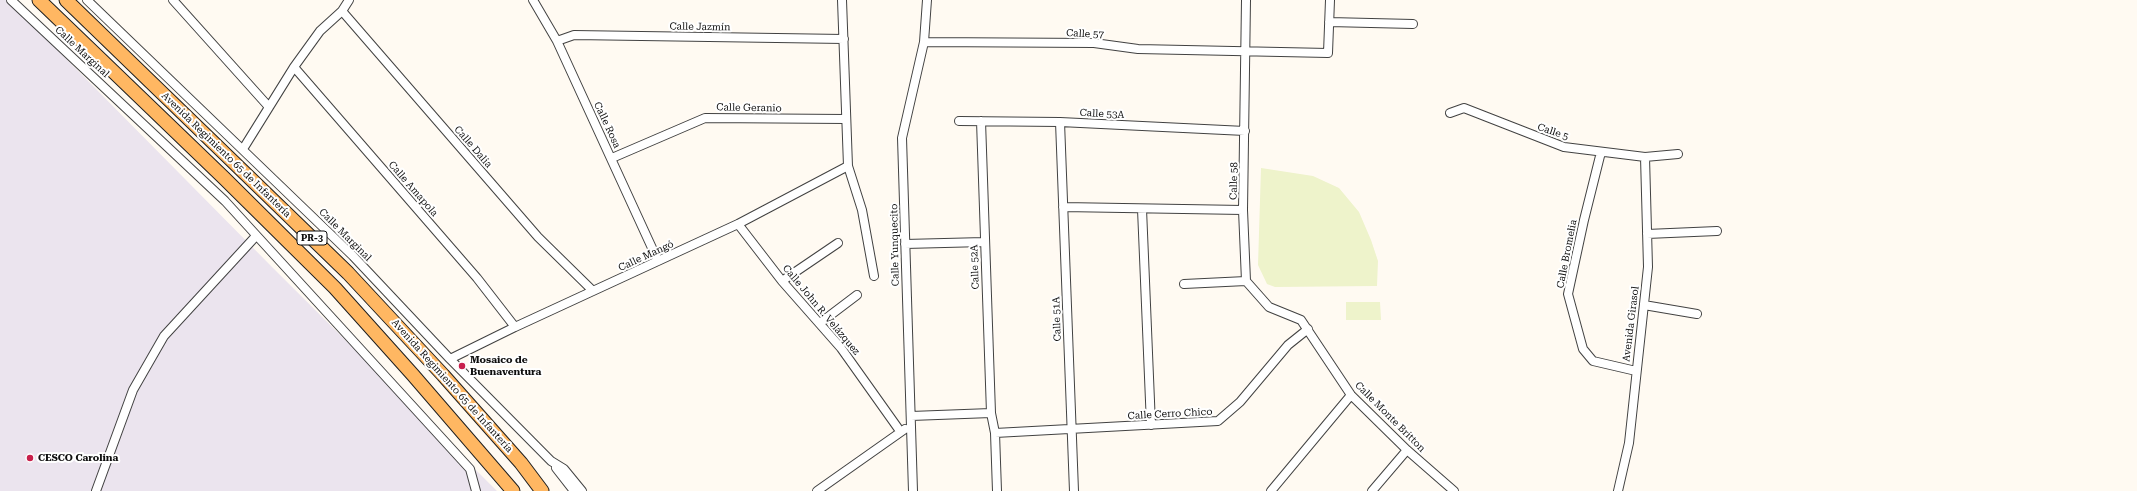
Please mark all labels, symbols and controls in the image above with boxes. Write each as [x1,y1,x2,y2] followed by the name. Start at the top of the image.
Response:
[669,20,731,34] street label: Calle Jazmín
[53,24,111,80] street label: Calle Marginal
[1066,27,1104,41] street label: Calle 57
[159,90,293,220] street label: Avenida Regimiento 65 de Infantería
[591,100,623,150] street label: Calle Rosa
[716,101,782,115] street label: Calle Geranio
[1079,107,1125,121] street label: Calle 53A
[1536,121,1570,143] street label: Calle 5
[452,124,494,170] street label: Calle Dalia
[386,159,440,219] street label: Calle Amapola
[1228,162,1240,200] street label: Calle 58
[888,204,902,286] street label: Calle Yunquecito
[316,206,374,264] street label: Calle Marginal
[1554,219,1580,289] street label: Calle Bromelia
[297,231,327,245] road number: PR-3
[616,238,676,274] street label: Calle Mangó
[968,244,982,290] street label: Calle 52A
[780,263,862,357] street label: Calle John R. Velázquez
[1620,286,1642,362] street label: Avenida Girasol
[1050,296,1064,342] street label: Calle 51A
[389,317,515,455] street label: Avenida Regimiento 65 de Infantería
[470,354,541,378] place label: Mosaico de Buenaventura
[457,361,467,371] marker: Mosaico de Buenaventura
[1352,379,1428,455] street label: Calle Monte Britton
[1127,406,1213,422] street label: Calle Cerro Chico
[38,452,118,464] place label: CESCO Carolina
[25,453,35,463] marker: CESCO Carolina

